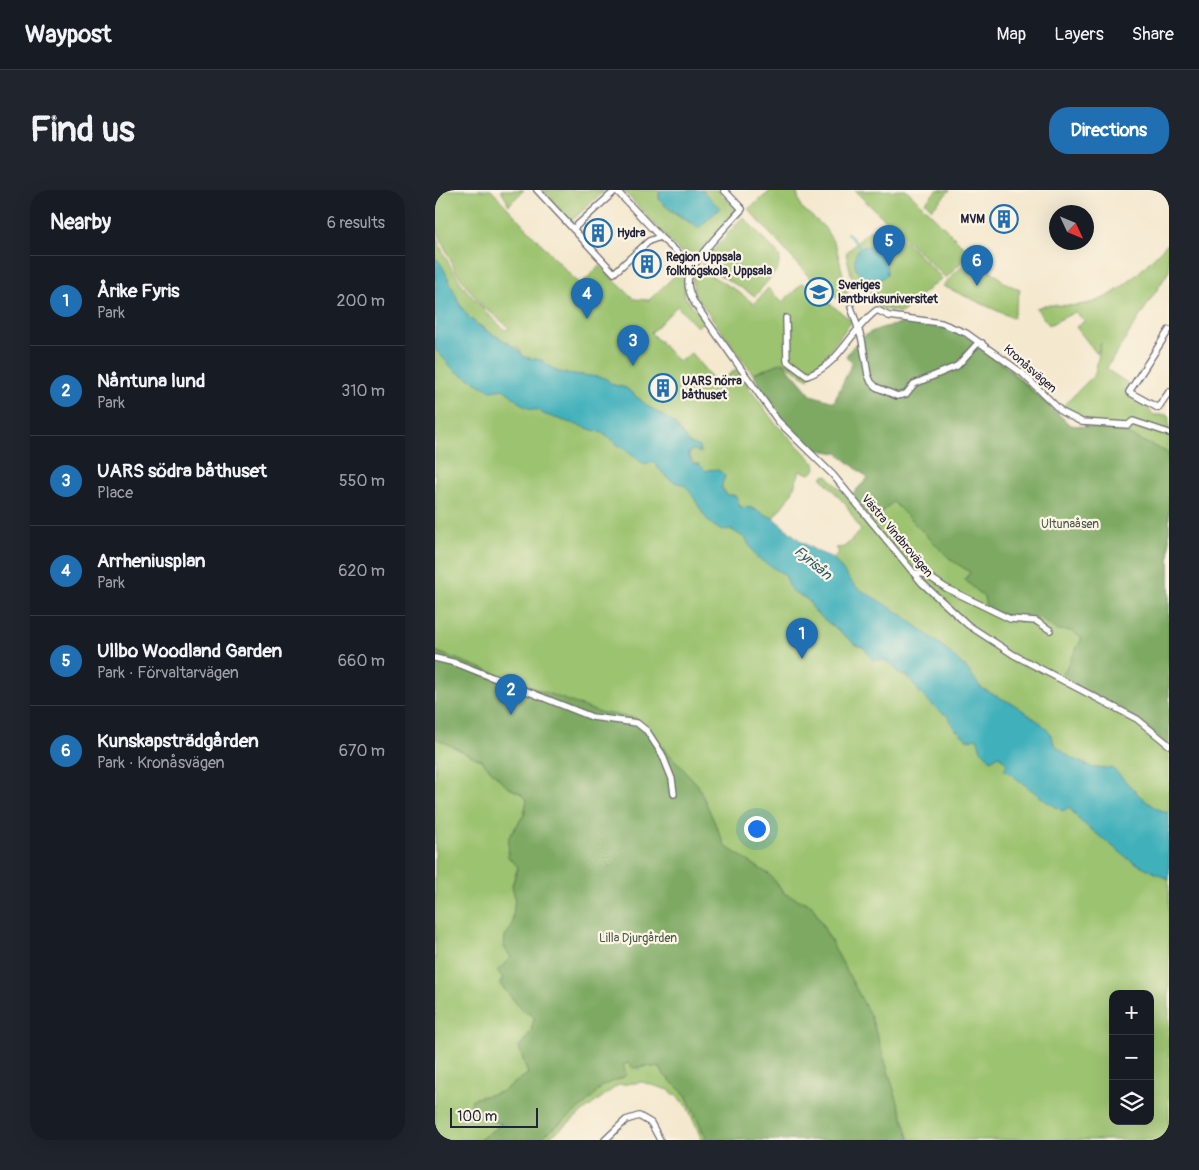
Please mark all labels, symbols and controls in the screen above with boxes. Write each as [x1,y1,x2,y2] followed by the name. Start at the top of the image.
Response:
[25,20,112,49] text: Waypost
[997,23,1026,46] text: Map
[1054,23,1104,46] text: Layers
[1132,23,1174,46] text: Share
[1049,107,1169,154] button: Directions
[30,108,135,152] text: Find us
[989,204,1019,234] building icon: MVM
[1049,205,1094,250] north arrow
[50,209,111,236] text: Nearby
[961,212,985,227] place label: MVM
[327,213,385,233] text: 6 results
[583,218,613,248] building icon: Hydra
[873,225,905,266] pin: 5
[617,226,646,241] place label: Hydra
[961,245,993,286] pin: 6
[632,249,662,279] building icon: Region Uppsala folkhögskola, Uppsala
[666,250,772,279] place label: Region Uppsala folkhögskola, Uppsala
[804,277,834,307] school or university icon: Sveriges lantbruksuniversitet
[571,278,603,319] pin: 4
[838,278,939,307] place label: Sveriges lantbruksuniversitet
[97,279,180,303] text: Årike Fyris
[63,291,69,311] text: 1
[337,291,385,311] text: 200 m
[97,303,125,323] text: Park
[617,325,649,366] pin: 3
[1000,342,1060,396] street label: Kronåsvägen
[97,369,205,393] text: Nåntuna lund
[648,373,678,403] building icon: UARS nörra båthuset
[682,374,742,403] place label: UARS nörra båthuset
[62,381,70,401] text: 2
[341,381,385,401] text: 310 m
[97,393,125,413] text: Park
[97,459,267,483] text: UARS södra båthuset
[62,471,70,491] text: 3
[339,471,385,491] text: 550 m
[97,483,133,503] text: Place
[858,492,936,581] street label: Västra Vindbrovägen
[1041,517,1099,532] park label: Ultunaåsen
[791,543,836,584] water label: Fyrisån
[97,549,206,573] text: Arrheniusplan
[61,561,71,581] text: 4
[338,561,385,581] text: 620 m
[97,573,125,593] text: Park
[786,618,818,659] pin: 1
[97,639,282,663] text: Ullbo Woodland Garden
[62,651,70,671] text: 5
[338,651,385,671] text: 660 m
[97,663,239,683] text: Park · Förvaltarvägen
[495,674,527,715] pin: 2
[97,729,259,753] text: Kunskapsträdgården
[61,741,71,761] text: 6
[339,741,385,761] text: 670 m
[97,753,225,773] text: Park · Kronåsvägen
[744,816,770,842] your location
[599,931,677,946] park label: Lilla Djurgården
[1109,990,1154,1125] map controls
[1109,990,1154,1035] button: +
[1109,1035,1154,1080] button: −
[1109,1080,1154,1125] button: layers
[450,1105,537,1128] scale bar
[457,1108,497,1125] text: 100 m

